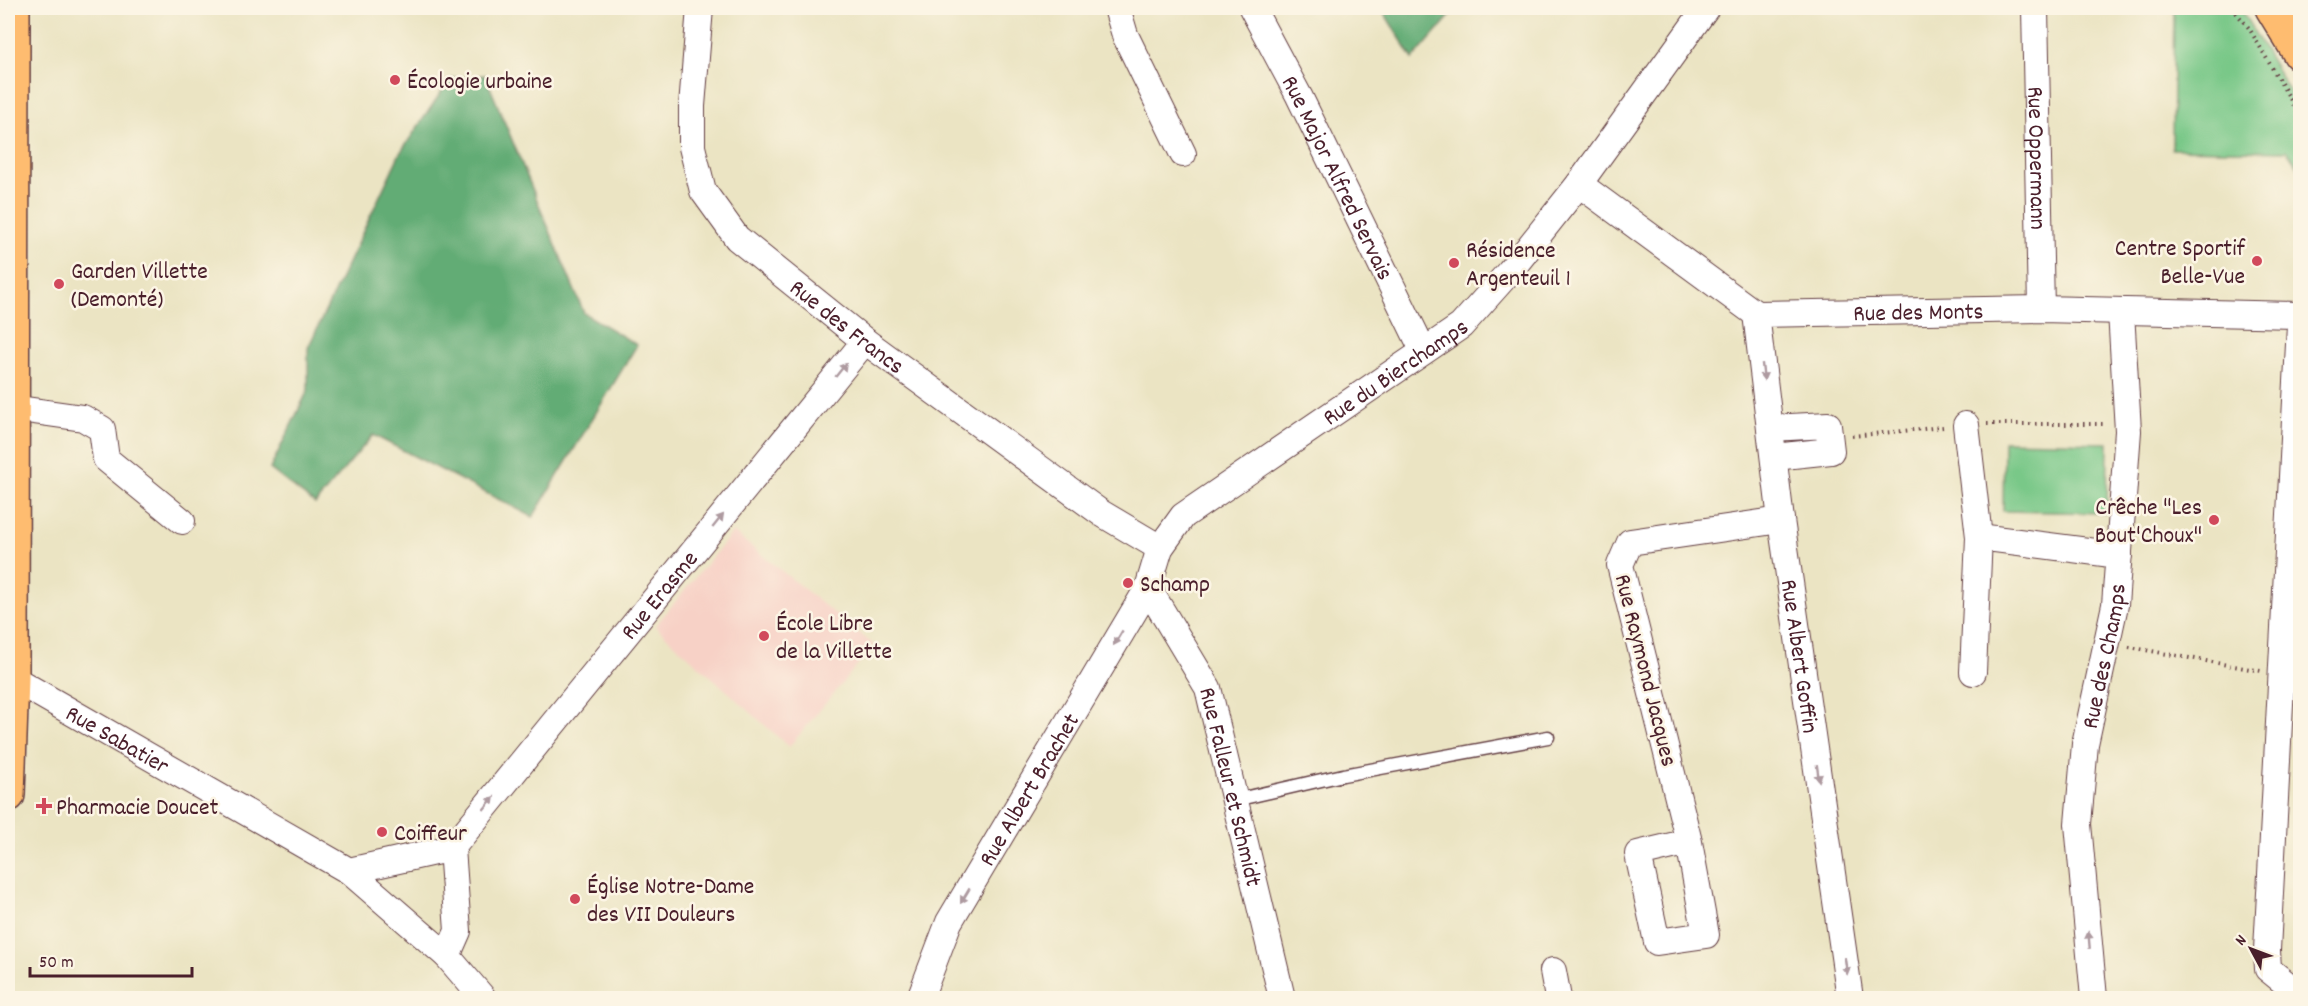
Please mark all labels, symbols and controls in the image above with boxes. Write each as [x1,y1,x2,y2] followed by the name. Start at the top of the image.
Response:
[407,66,553,100] place label: Écologie urbaine
[1271,70,1400,287] street label: Rue Major Alfred Servais
[388,73,402,87] marker: Écologie urbaine
[2017,86,2053,230] street label: Rue Oppermann
[2115,233,2246,295] place label: Centre Sportif Belle-Vue
[1466,235,1571,297] place label: Résidence Argenteuil 1
[2250,254,2264,268] marker: Centre Sportif Belle-Vue
[71,256,208,318] place label: Garden Villette (Demonté)
[1447,256,1461,270] marker: Résidence Argenteuil 1
[781,273,910,384] street label: Rue des Francs
[52,277,66,291] marker: Garden Villette (Demonté)
[1853,296,1984,332] street label: Rue des Monts
[1317,312,1476,436] street label: Rue du Bierchamps
[835,362,848,378] one-way arrow
[1758,362,1768,381] one-way arrow
[2095,492,2202,554] place label: Crêche "Les Bout'Choux"
[712,513,725,529] one-way arrow
[2207,513,2221,527] marker: Crêche "Les Bout'Choux"
[614,544,708,648] street label: Rue Erasme
[1140,569,1210,603] place label: Schamp
[1604,571,1684,770] street label: Rue Raymond Jacques
[1121,576,1135,590] marker: Schamp
[1770,577,1826,736] street label: Rue Albert Goffin
[2075,583,2137,732] street label: Rue des Champs
[776,608,892,670] place label: École Libre de la Villette
[757,629,771,643] marker: École Libre de la Villette
[1113,630,1124,646] one-way arrow
[1188,684,1269,891] street label: Rue Falleur et Schmidt
[58,698,175,784] street label: Rue Sabatier
[972,708,1090,874] street label: Rue Albert Brachet
[1813,764,1822,783] one-way arrow
[56,792,219,826] place label: Pharmacie Doucet
[483,795,496,811] one-way arrow
[37,799,51,813] marker: Pharmacie Doucet
[394,818,467,852] place label: Coiffeur
[375,825,389,839] marker: Coiffeur
[587,871,754,933] place label: Église Notre-Dame des VII Douleurs
[960,888,970,905] one-way arrow
[568,892,582,906] marker: Église Notre-Dame des VII Douleurs
[2221,919,2281,979] north arrow
[2230,930,2253,951] text: N
[2084,931,2094,950] one-way arrow
[30,940,192,978] scale bar
[39,951,74,976] text: 50 m
[1841,957,1850,976] one-way arrow

